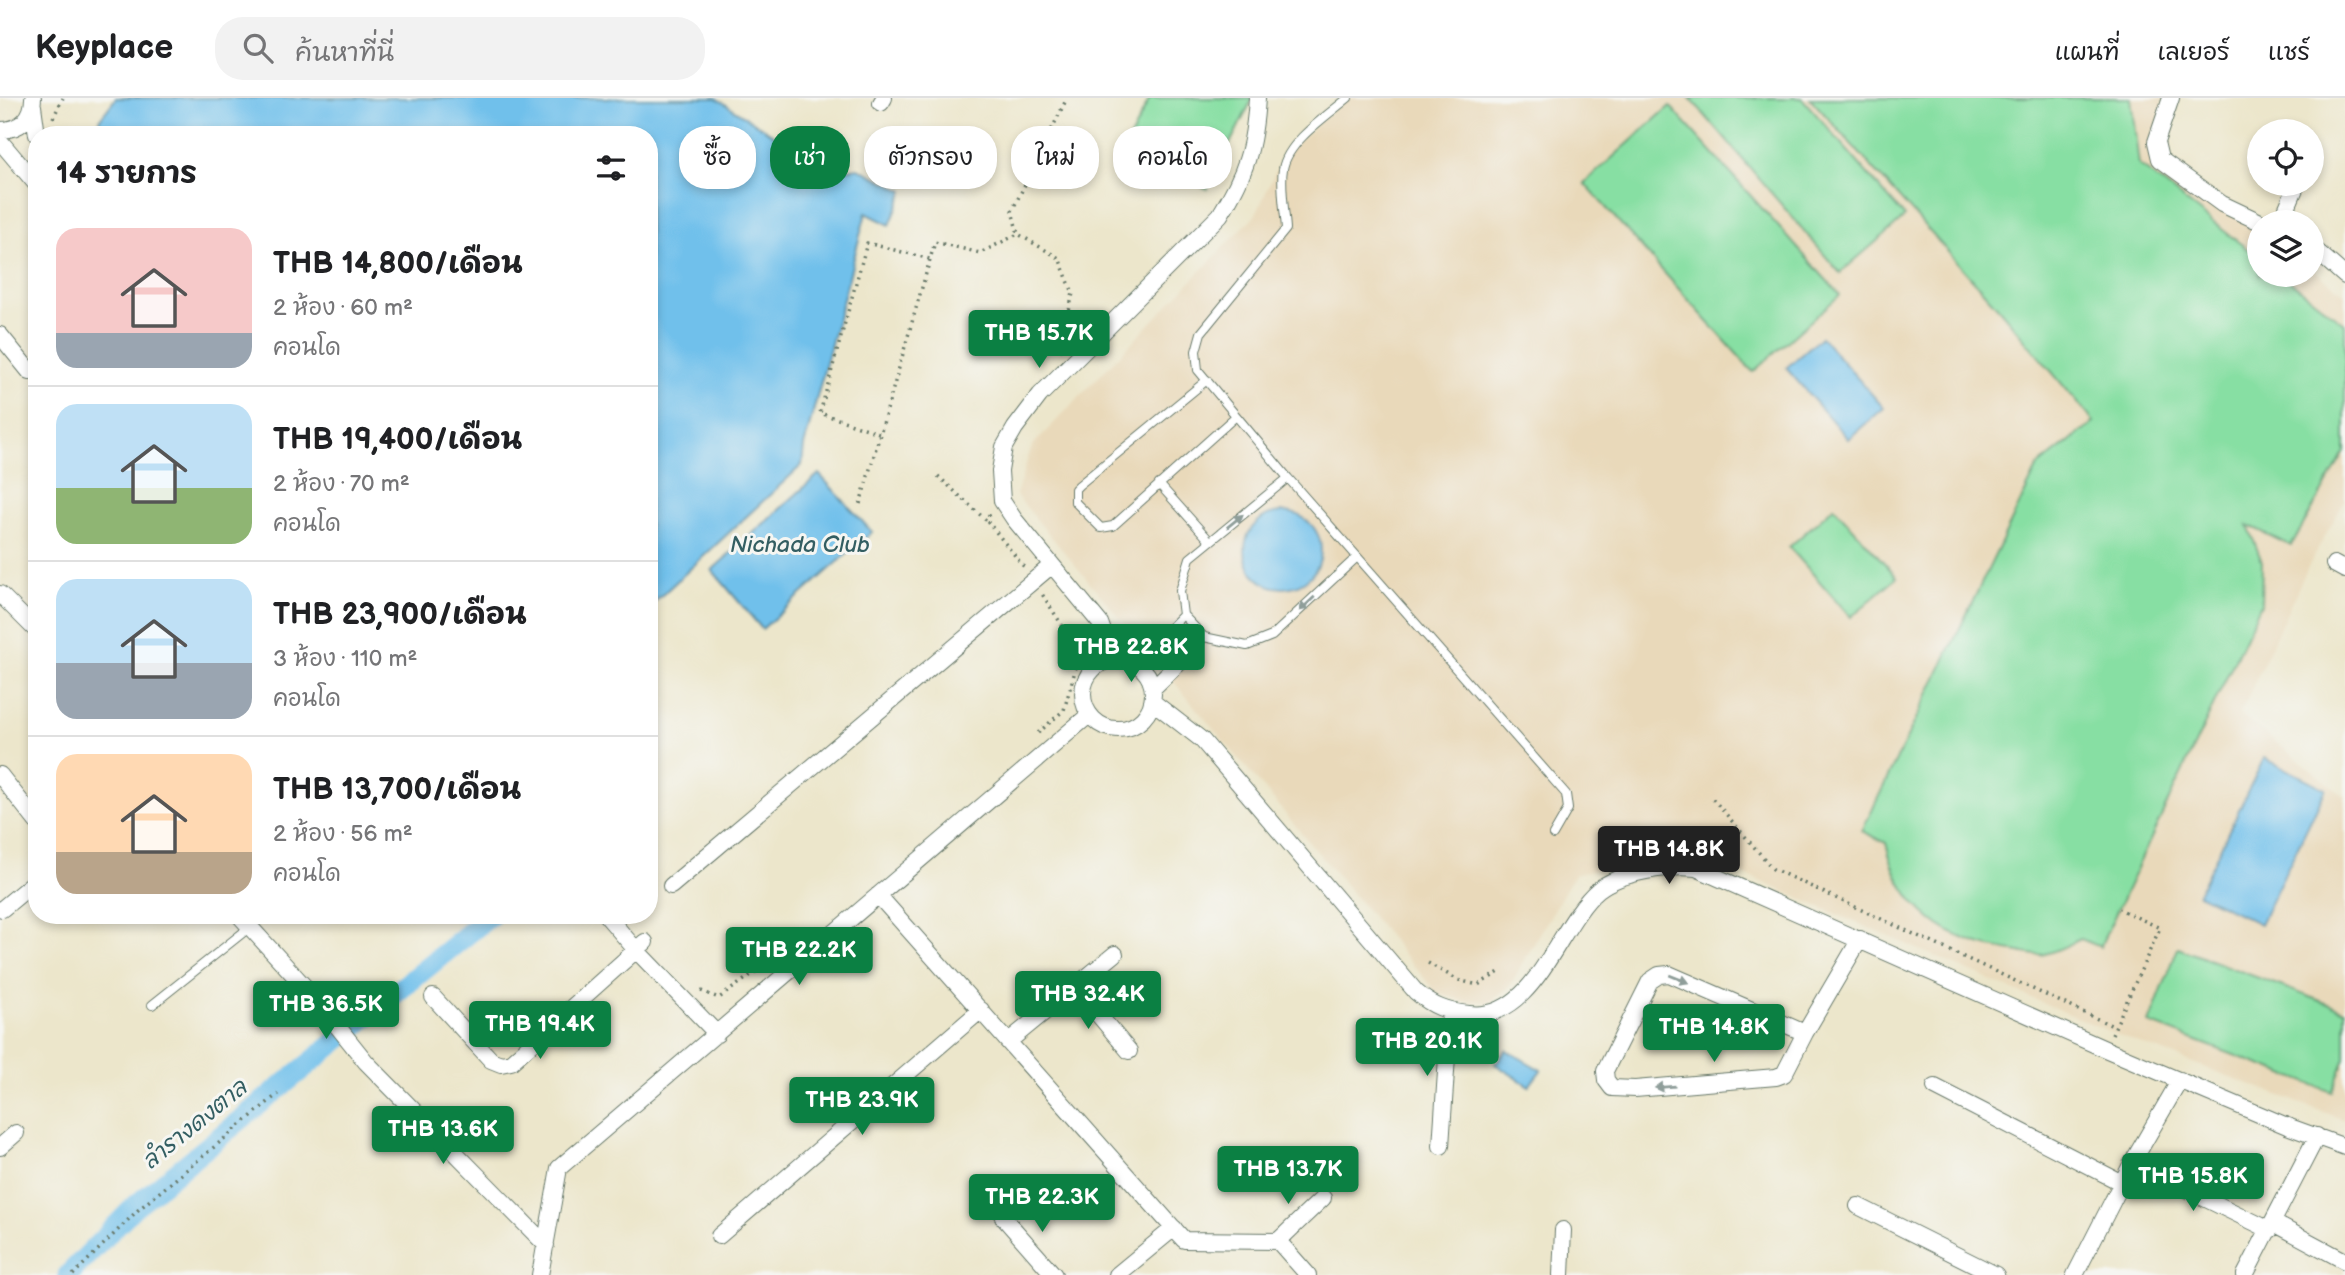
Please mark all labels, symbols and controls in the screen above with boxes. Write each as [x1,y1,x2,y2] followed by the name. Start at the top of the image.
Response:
[215,17,705,80] search box
[35,28,173,68] text: Keyplace
[239,29,277,67] icon: search
[295,38,394,69] text: ค้นหาที่นี่
[2055,38,2120,67] text: แผนที่
[2158,38,2230,67] text: เลเยอร์
[2268,38,2310,67] text: แชร์
[2247,119,2324,287] map controls
[2247,119,2324,196] button: locate
[679,126,756,189] chip: ซื้อ
[770,126,850,189] chip: เช่า
[864,126,997,189] chip: ตัวกรอง
[1011,126,1099,189] chip: ใหม่
[1113,126,1232,189] chip: คอนโด
[592,149,630,187] icon: filters
[56,156,197,192] text: 14 รายการ
[2247,210,2324,287] button: layers
[273,246,523,282] text: THB 14,800/เดือน
[112,256,196,340] icon: home
[273,294,413,322] text: 2 ห้อง · 60 m²
[959,310,1119,370] pin: THB 15.7K
[985,319,1093,347] text: THB 15.7K
[273,334,341,362] text: คอนโด
[273,422,522,458] text: THB 19,400/เดือน
[112,432,196,516] icon: home
[273,470,410,498] text: 2 ห้อง · 70 m²
[273,510,341,538] text: คอนโด
[1227,514,1244,529] one-way arrow
[730,531,870,559] water label: Nichada Club
[1299,595,1316,611] one-way arrow
[273,597,527,633] text: THB 23,900/เดือน
[112,607,196,691] icon: home
[1051,624,1211,684] pin: THB 22.8K
[1074,633,1188,661] text: THB 22.8K
[273,645,417,673] text: 3 ห้อง · 110 m²
[273,685,341,713] text: คอนโด
[273,772,521,808] text: THB 13,700/เดือน
[112,782,196,866] icon: home
[273,820,413,848] text: 2 ห้อง · 56 m²
[1589,826,1749,886] pin: THB 14.8K
[1614,835,1724,863] text: THB 14.8K
[273,860,341,888] text: คอนโด
[719,928,879,987] pin: THB 22.2K
[742,936,856,964] text: THB 22.2K
[1008,972,1168,1031] pin: THB 32.4K
[1669,974,1690,985] one-way arrow
[1031,980,1145,1008] text: THB 32.4K
[246,982,406,1041] pin: THB 36.5K
[269,990,383,1018] text: THB 36.5K
[460,1002,620,1061] pin: THB 19.4K
[1634,1004,1794,1064] pin: THB 14.8K
[485,1010,595,1038] text: THB 19.4K
[1659,1013,1769,1041] text: THB 14.8K
[1347,1018,1507,1078] pin: THB 20.1K
[1372,1027,1482,1055] text: THB 20.1K
[136,1072,254,1176] water label: ลำรางดงตาล
[782,1077,942,1137] pin: THB 23.9K
[1653,1082,1675,1093] one-way arrow
[805,1086,919,1114] text: THB 23.9K
[363,1107,523,1166] pin: THB 13.6K
[388,1115,498,1143] text: THB 13.6K
[1208,1146,1368,1206] pin: THB 13.7K
[2113,1154,2273,1213] pin: THB 15.8K
[1233,1155,1343,1183] text: THB 13.7K
[2138,1162,2248,1190] text: THB 15.8K
[962,1174,1122,1234] pin: THB 22.3K
[985,1183,1099,1211] text: THB 22.3K

